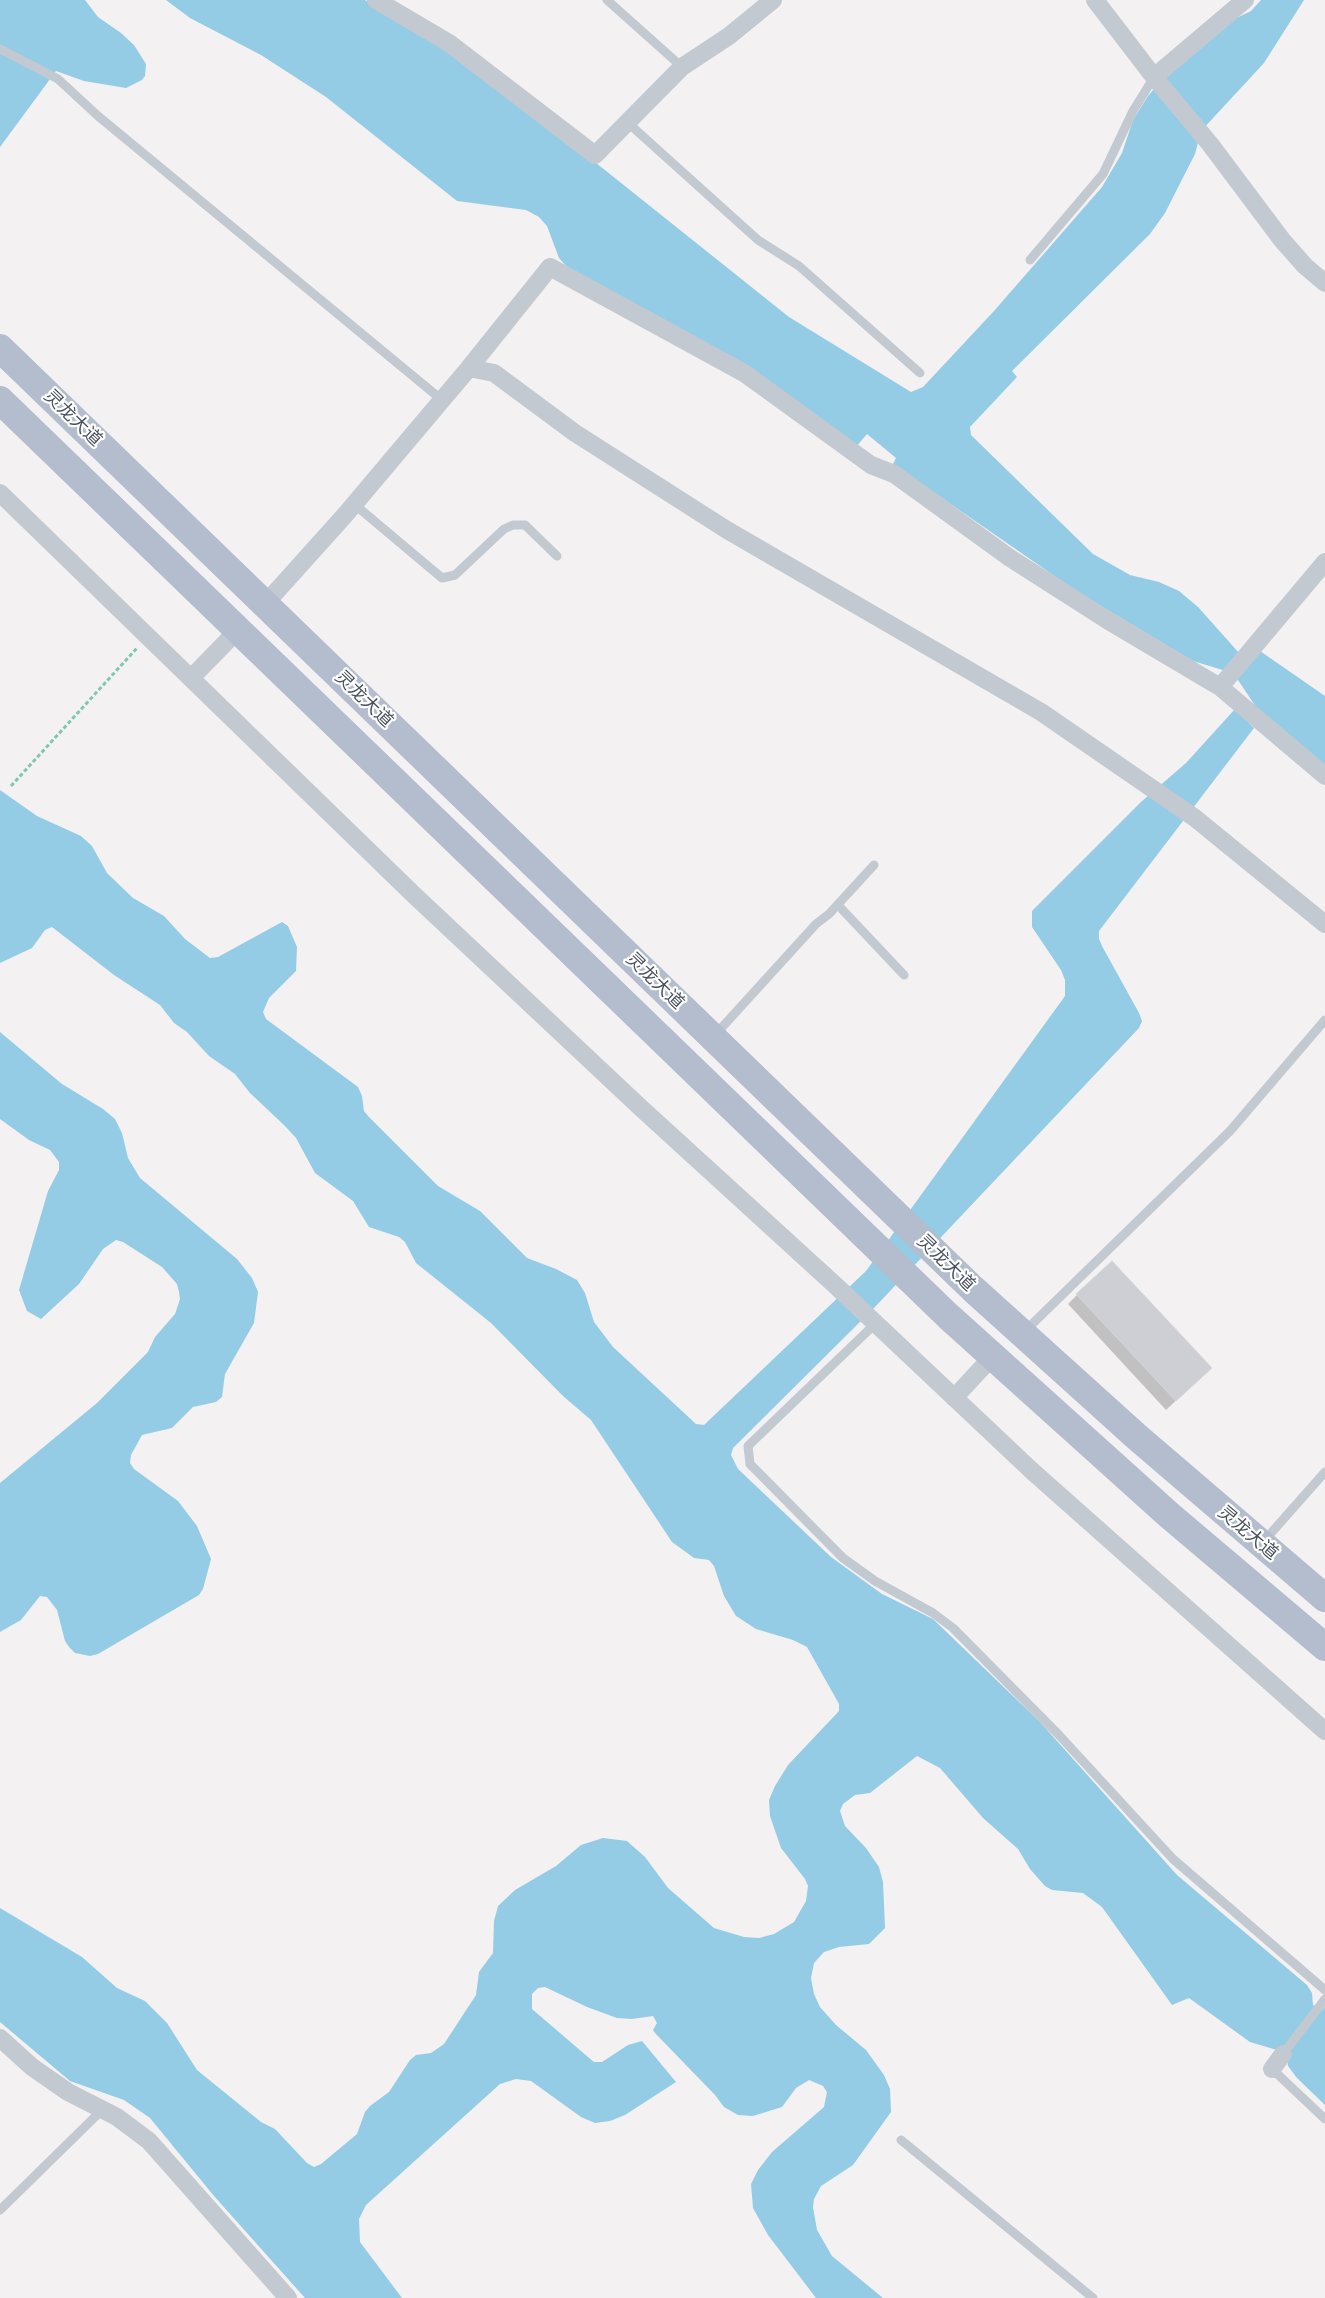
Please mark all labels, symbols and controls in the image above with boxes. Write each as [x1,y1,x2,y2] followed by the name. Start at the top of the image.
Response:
[40,385,106,451] street label: 灵龙大道
[331,666,397,732] street label: 灵龙大道
[622,948,688,1014] street label: 灵龙大道
[913,1230,979,1296] street label: 灵龙大道
[1213,1502,1283,1564] street label: 灵龙大道

